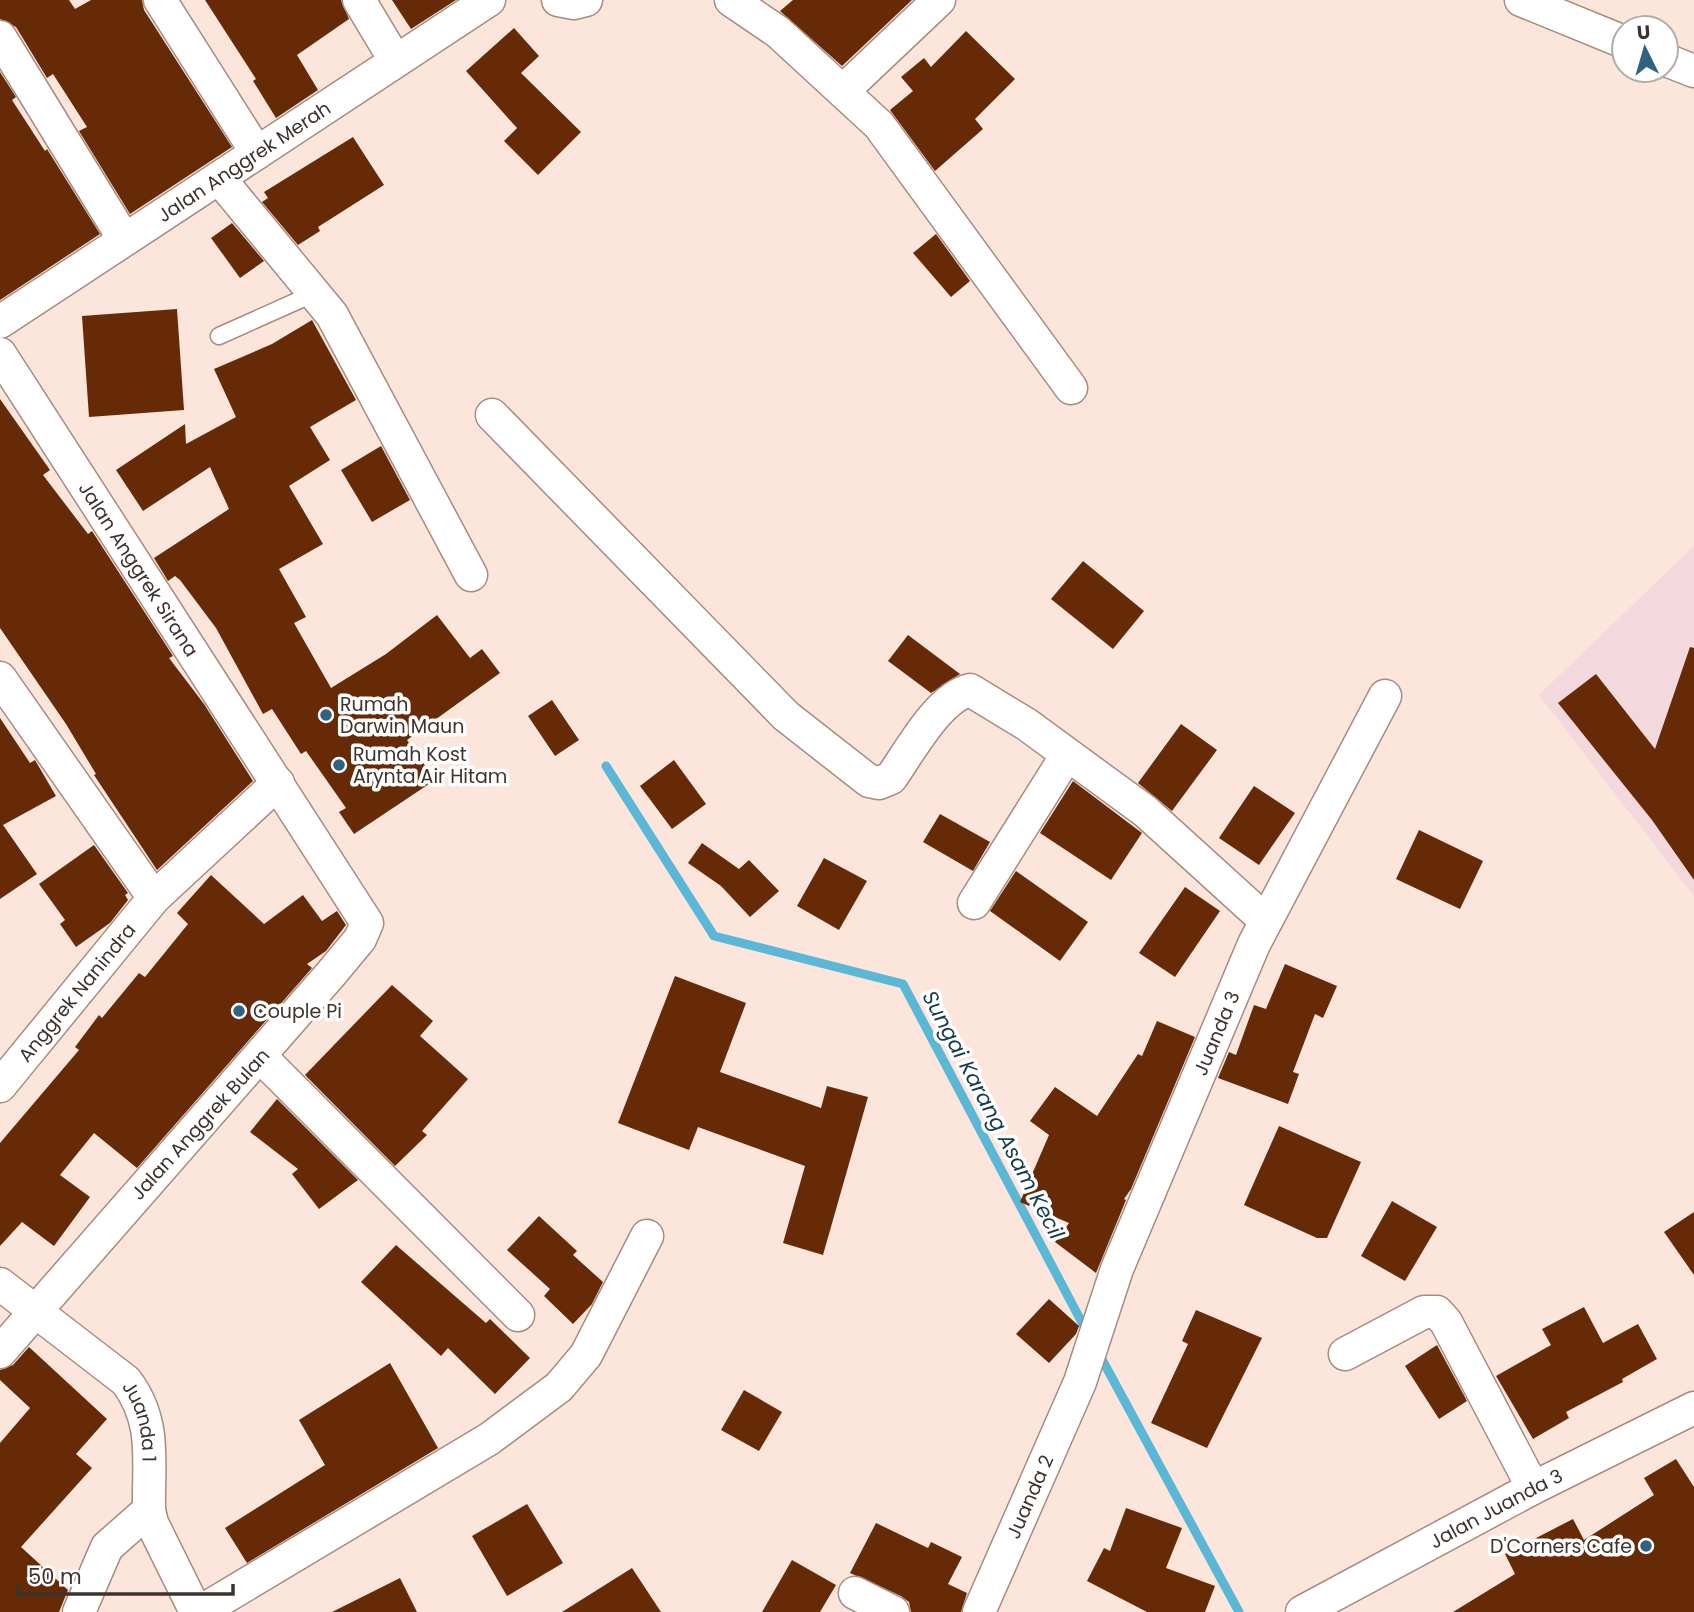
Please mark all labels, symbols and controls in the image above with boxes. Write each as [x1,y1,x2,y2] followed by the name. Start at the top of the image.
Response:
[1610,14,1680,84] north arrow
[1636,19,1651,47] text: U
[152,95,336,229] street label: Jalan Anggrek Merah
[72,477,205,662] street label: Jalan Anggrek Sirana
[340,691,464,740] place label: Rumah Darwin Maun
[318,707,334,723] marker: Rumah Darwin Maun
[353,741,507,790] place label: Rumah Kost Arynta Air Hitam
[331,757,347,773] marker: Rumah Kost Arynta Air Hitam
[12,917,142,1068] street label: Anggrek Nanindra
[915,985,1072,1245] water label: Sungai Karang Asam Kecil
[1187,987,1247,1080] street label: Juanda 3
[253,998,342,1025] place label: Couple Pi
[231,1003,247,1019] marker: Couple Pi
[125,1043,276,1206] street label: Jalan Anggrek Bulan
[116,1375,162,1462] street label: Juanda 1
[1000,1451,1060,1543] street label: Juanda 2
[1425,1462,1567,1555] street label: Jalan Juanda 3
[1490,1533,1632,1560] place label: D'Corners Cafe
[1638,1538,1654,1554] marker: D'Corners Cafe
[18,1552,233,1596] scale bar
[28,1562,82,1591] text: 50 m

